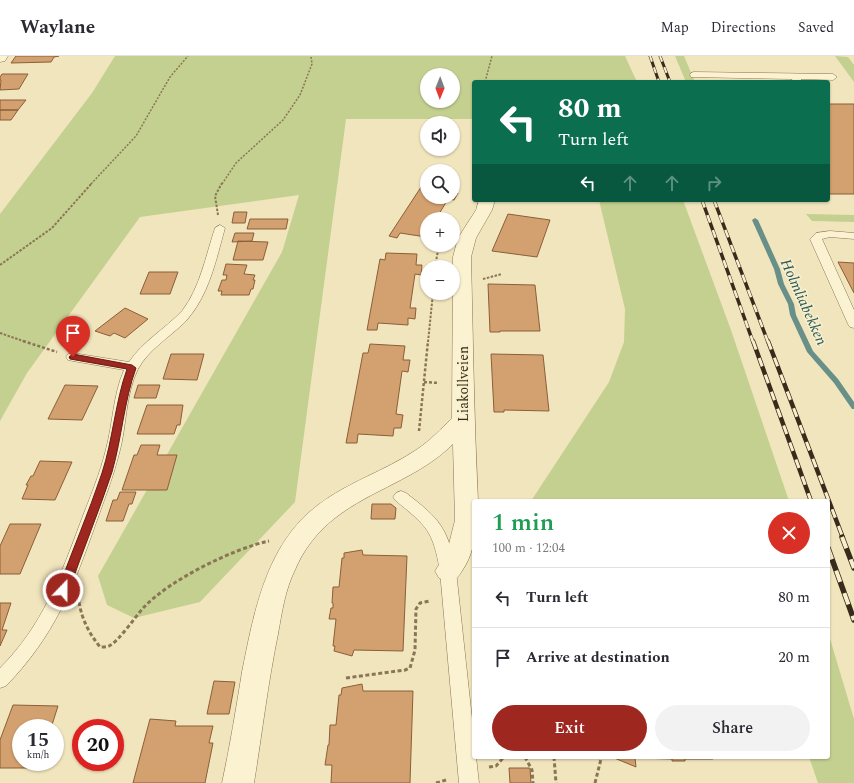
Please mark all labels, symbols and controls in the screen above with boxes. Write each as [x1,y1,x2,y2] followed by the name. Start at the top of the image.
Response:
[20,13,95,42] text: Waylane
[661,17,689,38] text: Map
[711,17,776,38] text: Directions
[798,17,834,38] text: Saved
[420,68,460,108] north arrow
[420,68,460,300] map controls
[558,87,622,130] text: 80 m
[492,96,544,148] icon: left
[420,116,460,156] button: sound
[558,126,629,153] text: Turn left
[420,164,460,204] button: search
[577,172,599,194] icon: left
[619,172,641,194] icon: ahead
[661,172,683,194] icon: ahead
[703,172,725,194] icon: right
[420,212,460,252] button: +
[774,255,833,349] water label: Holmliabekken
[420,260,460,300] button: −
[56,316,90,357] pin
[62,322,84,344] icon: arrive
[453,346,474,422] street label: Liakollveien
[492,505,554,541] text: 1 min
[768,512,810,554] button: close
[492,538,565,558] text: 100 m · 12:04
[42,569,84,611] position arrow
[526,586,588,609] text: Turn left
[778,586,810,609] text: 80 m
[492,587,514,609] icon: left
[526,646,670,669] text: Arrive at destination
[778,646,810,669] text: 20 m
[492,647,514,669] icon: arrive
[492,705,647,751] button: Exit
[655,705,810,751] button: Share
[72,719,124,771] speed limit sign: 20
[27,725,49,755] text: 15
[27,747,49,763] text: km/h

